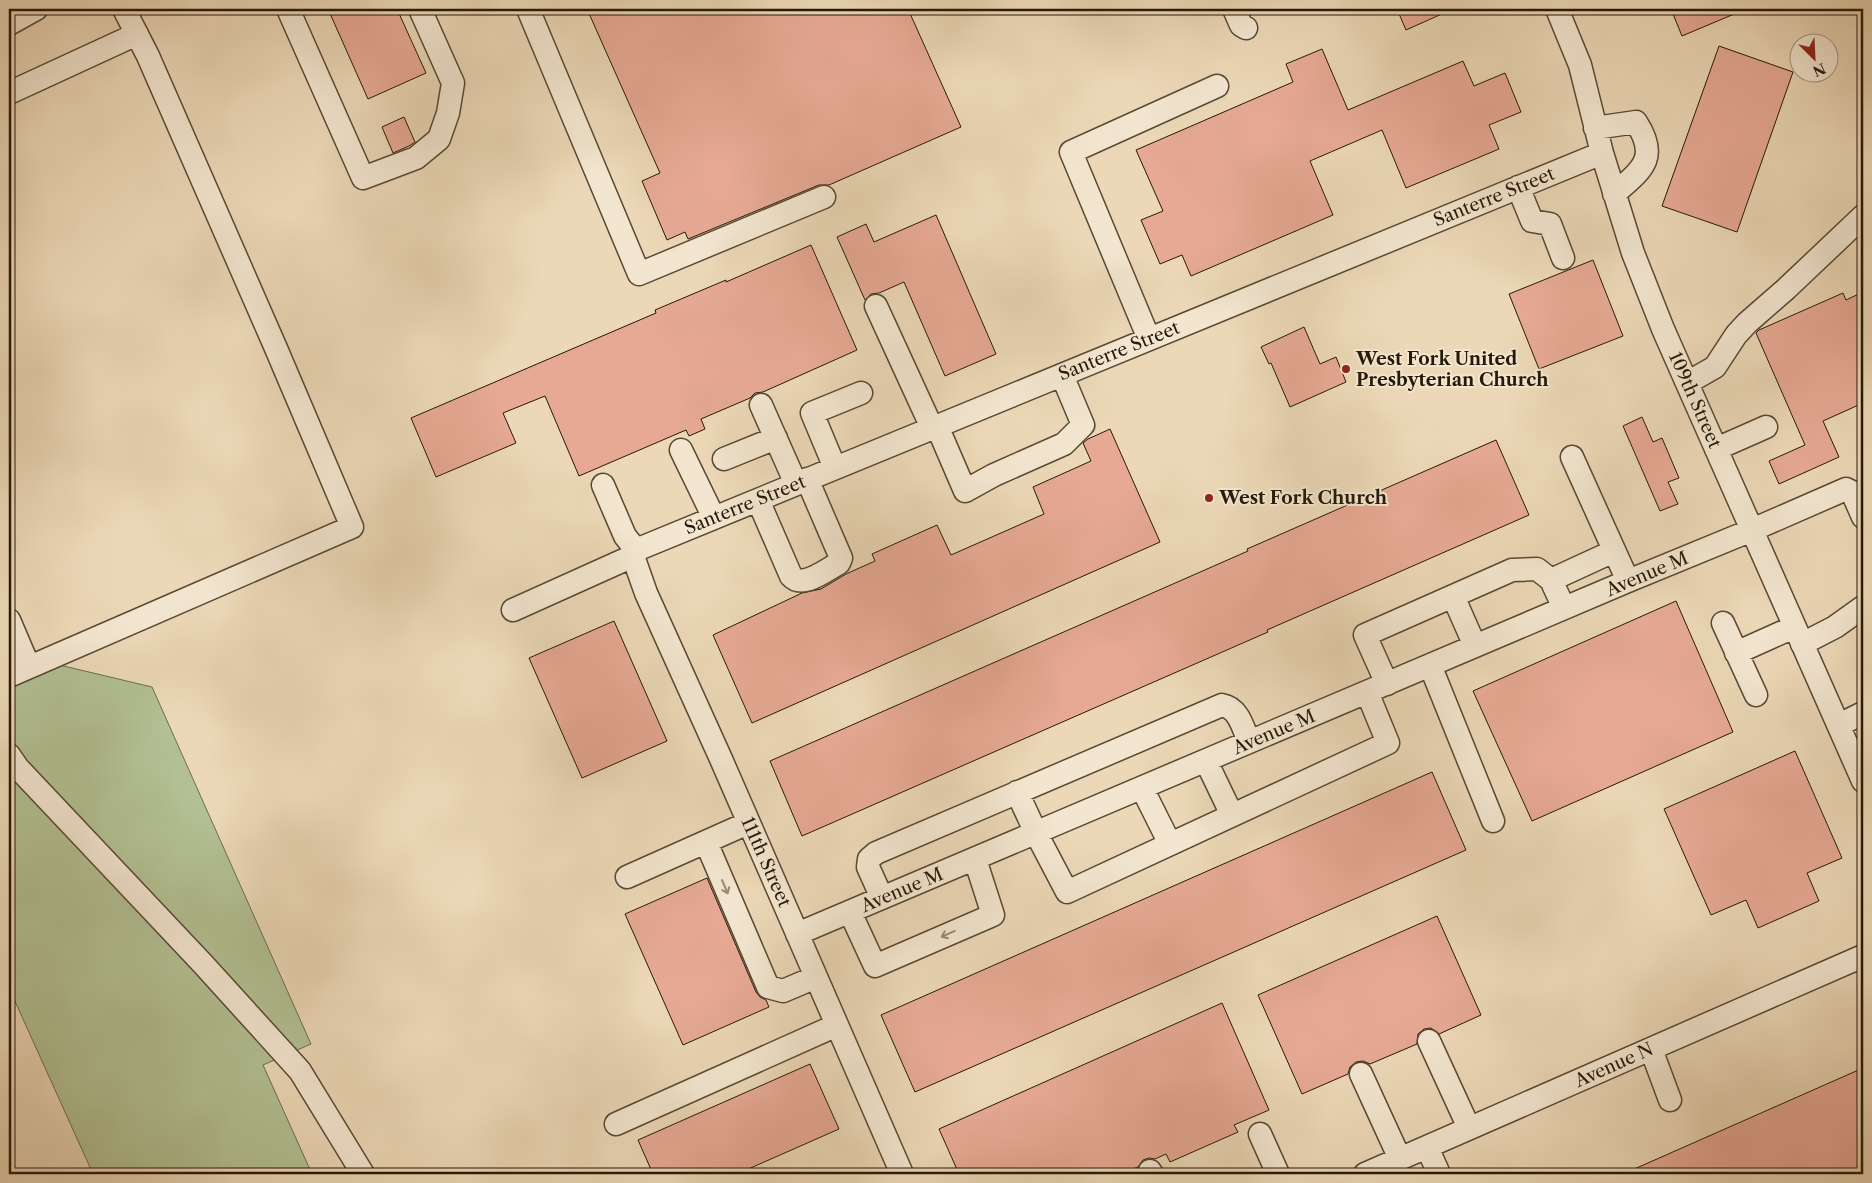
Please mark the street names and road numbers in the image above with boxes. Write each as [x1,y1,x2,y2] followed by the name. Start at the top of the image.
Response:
[1430,162,1558,231] street label: Santerre Street
[1055,316,1183,385] street label: Santerre Street
[1664,348,1726,452] street label: 109th Street
[681,470,809,539] street label: Santerre Street
[1602,547,1691,602] street label: Avenue M
[1229,705,1318,760] street label: Avenue M
[736,814,796,911] street label: 111th Street
[857,863,946,918] street label: Avenue M
[1570,1038,1657,1092] street label: Avenue N

